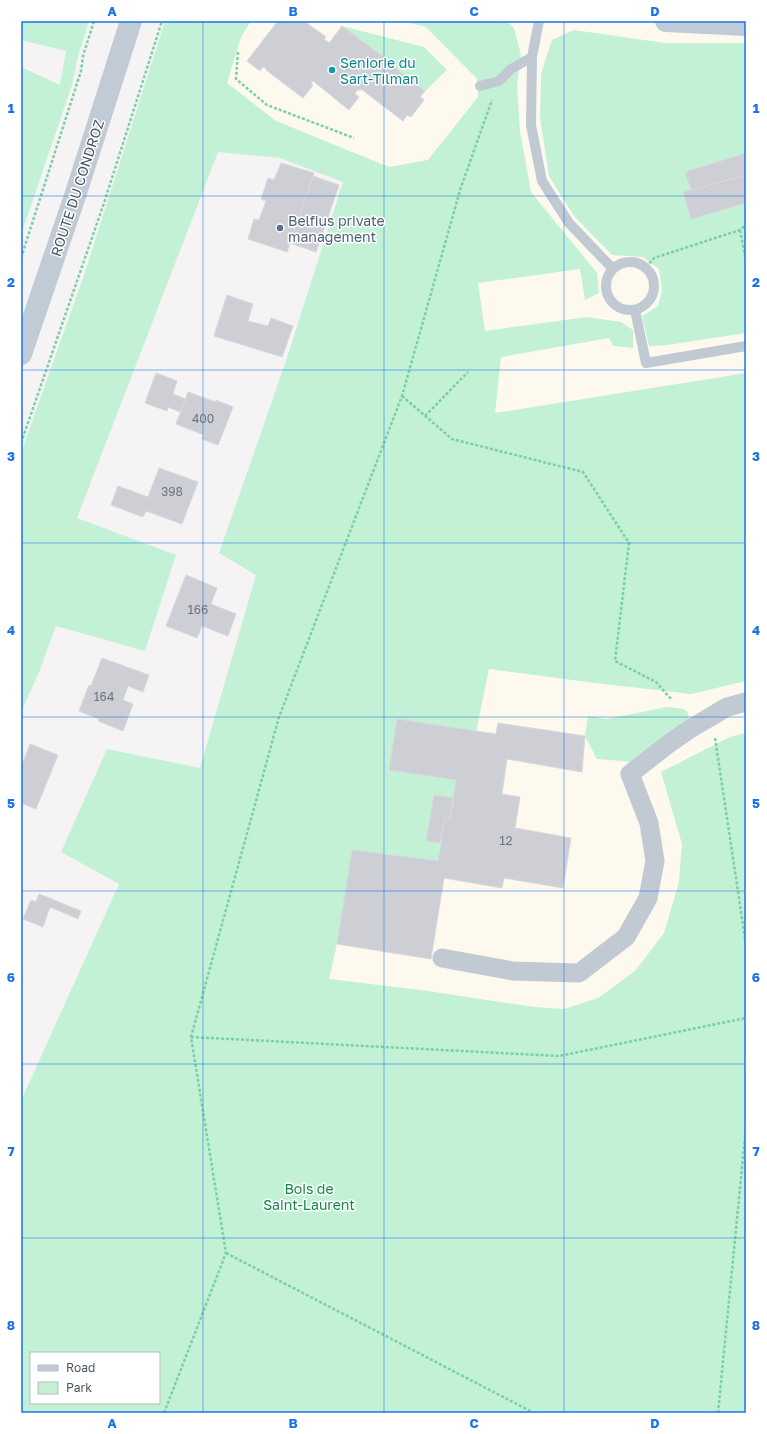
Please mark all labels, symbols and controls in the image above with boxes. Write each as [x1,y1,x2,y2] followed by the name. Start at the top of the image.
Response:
[107,3,117,19] text: A
[288,3,298,19] text: B
[469,3,479,19] text: C
[650,3,660,19] text: D
[340,54,419,87] place label: Seniorie du Sart-Tilman
[327,65,337,75] marker: Seniorie du Sart-Tilman
[8,100,15,116] text: 1
[753,100,760,116] text: 1
[47,117,107,259] street label: ROUTE DU CONDROZ
[288,212,385,245] place label: Belfius private management
[275,223,285,233] marker: Belfius private management
[7,274,15,290] text: 2
[752,274,760,290] text: 2
[192,411,214,426] house number: 400
[7,448,15,464] text: 3
[752,448,760,464] text: 3
[161,484,183,499] house number: 398
[188,602,208,617] house number: 166
[7,622,15,638] text: 4
[752,622,760,638] text: 4
[94,689,114,704] house number: 164
[7,795,15,811] text: 5
[752,795,760,811] text: 5
[500,833,512,848] house number: 12
[7,969,15,985] text: 6
[752,969,760,985] text: 6
[7,1143,15,1159] text: 7
[752,1143,760,1159] text: 7
[263,1180,355,1213] park label: Bois de Saint-Laurent
[7,1317,15,1333] text: 8
[752,1317,760,1333] text: 8
[30,1352,160,1404] legend
[66,1360,95,1375] text: Road
[66,1380,92,1395] text: Park
[107,1415,117,1431] text: A
[288,1415,298,1431] text: B
[469,1415,479,1431] text: C
[650,1415,660,1431] text: D

